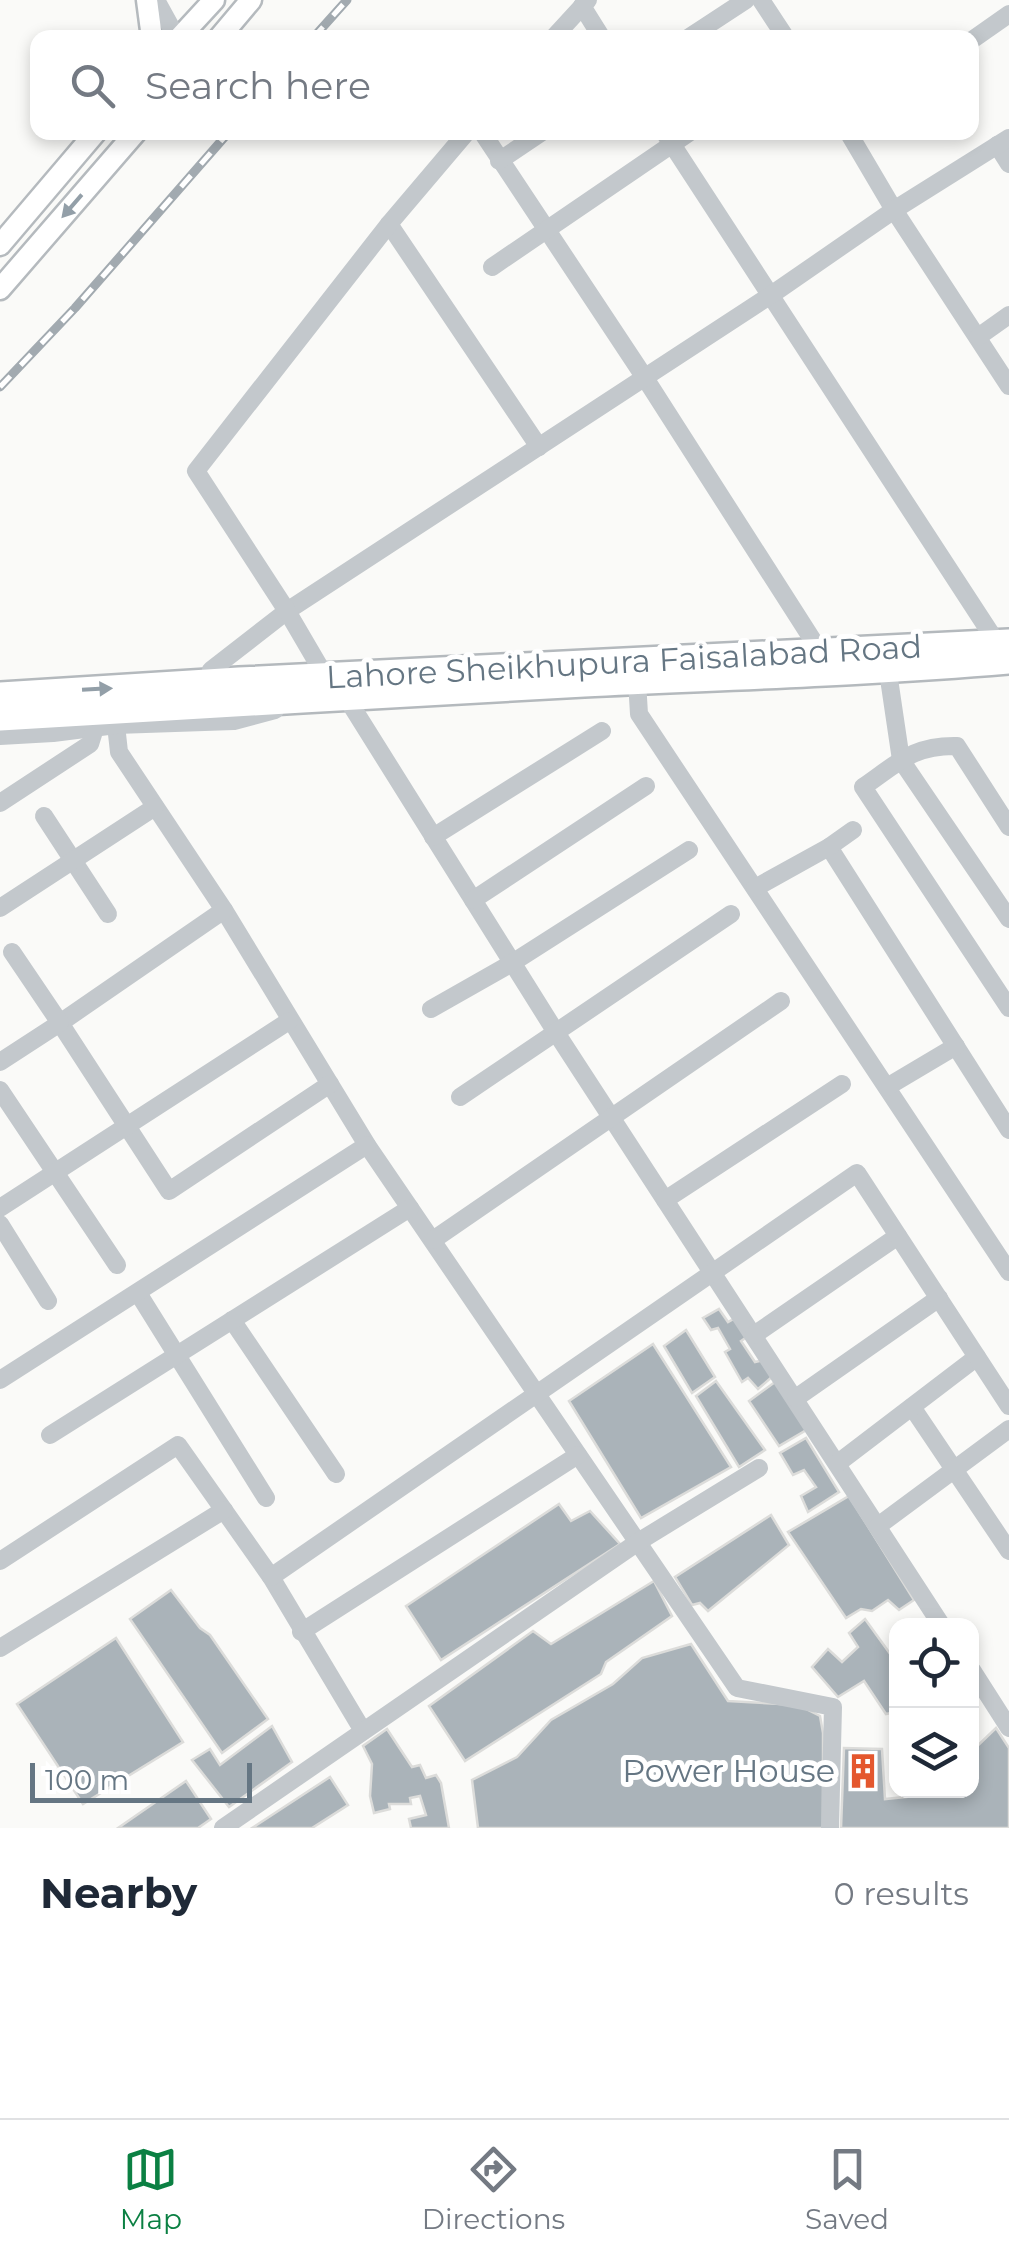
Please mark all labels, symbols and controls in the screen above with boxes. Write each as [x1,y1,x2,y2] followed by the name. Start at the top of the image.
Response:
[30,30,979,140] search box
[65,58,120,113] icon: search
[145,62,371,109] text: Search here
[61,193,83,218] one-way arrow
[325,626,923,697] street label: Lahore Sheikhupura Faisalabad Road
[82,681,114,697] one-way arrow
[889,1618,979,1798] map controls
[889,1618,979,1708] button: locate
[889,1708,979,1798] button: layers
[622,1751,835,1790] place label: Power House
[844,1752,882,1790] building icon: Power House
[30,1758,252,1802] scale bar
[45,1763,129,1797] text: 100 m
[40,1867,197,1919] text: Nearby
[834,1874,969,1913] text: 0 results
[120,2142,182,2236] tab: Map
[422,2142,565,2236] tab: Directions
[805,2142,889,2236] tab: Saved

